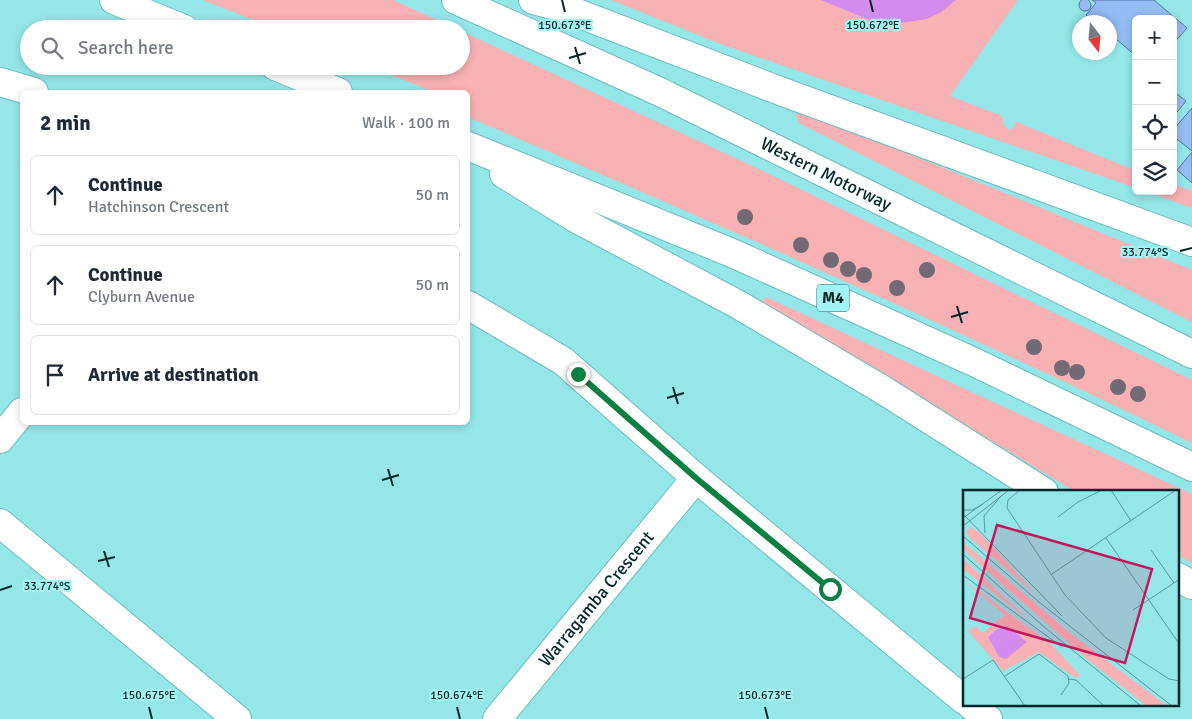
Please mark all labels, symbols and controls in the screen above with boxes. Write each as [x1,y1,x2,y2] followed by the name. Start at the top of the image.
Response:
[1072,15,1117,60] north arrow
[1132,15,1177,195] map controls
[1132,15,1177,60] button: +
[538,18,592,33] text: 150.673°E
[846,18,900,33] text: 150.672°E
[20,20,470,75] search box
[38,34,66,62] icon: search
[78,36,174,60] text: Search here
[1132,60,1177,105] button: −
[1132,105,1177,150] button: locate
[40,110,91,136] text: 2 min
[362,113,450,133] text: Walk · 100 m
[757,132,896,216] street label: Western Motorway
[1132,150,1177,195] button: layers
[88,173,163,197] text: Continue
[41,181,69,209] icon: ahead
[415,185,449,205] text: 50 m
[88,197,229,217] text: Hatchinson Crescent
[1122,245,1169,260] text: 33.774°S
[88,263,163,287] text: Continue
[41,271,69,299] icon: ahead
[415,275,449,295] text: 50 m
[817,284,849,312] road number: M4
[88,287,195,307] text: Clyburn Avenue
[41,361,69,389] icon: arrive
[88,363,259,387] text: Arrive at destination
[567,363,590,386] route end
[963,490,1180,706] inset map
[534,526,659,671] street label: Warragamba Crescent
[819,578,842,601] route start
[24,579,71,594] text: 33.774°S
[122,688,176,703] text: 150.675°E
[430,688,484,703] text: 150.674°E
[738,688,792,703] text: 150.673°E

